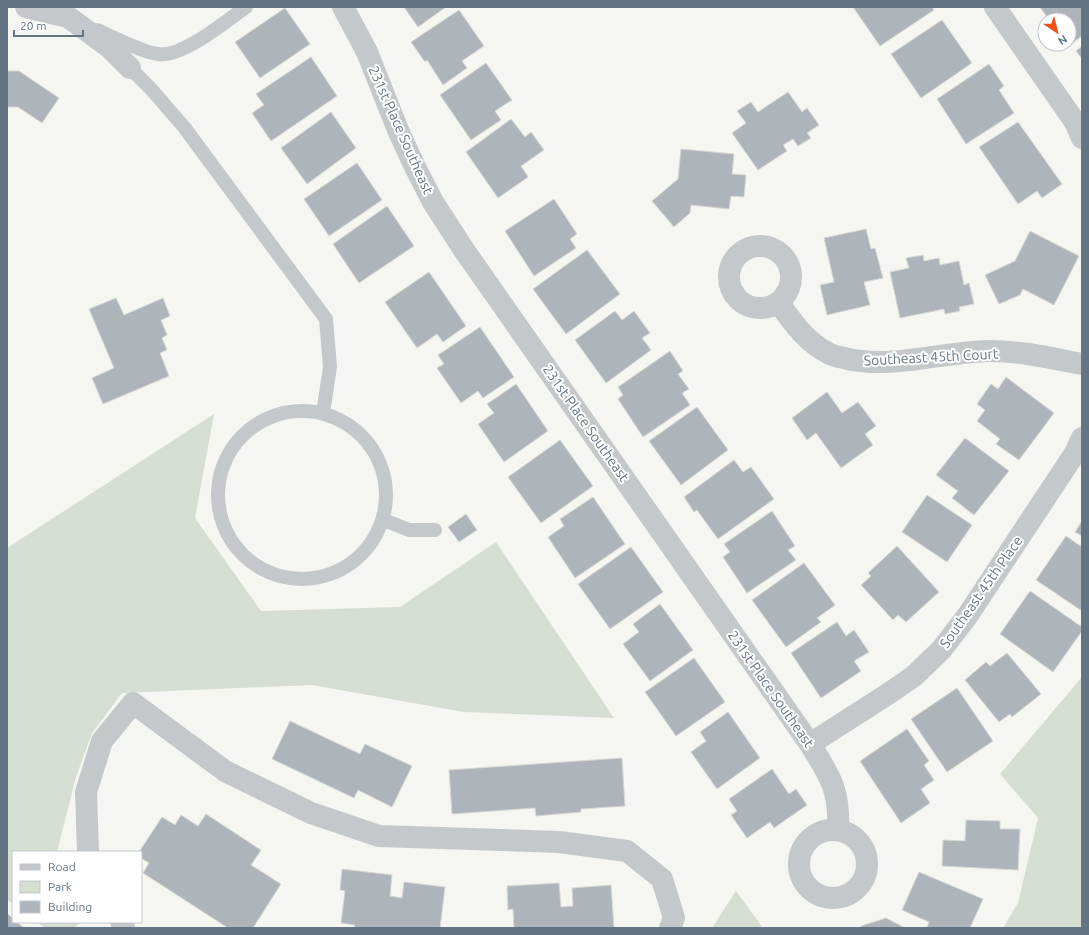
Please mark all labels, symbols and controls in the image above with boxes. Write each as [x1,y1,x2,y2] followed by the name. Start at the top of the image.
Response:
[14,12,83,38] scale bar
[1037,12,1077,52] north arrow
[20,19,47,32] text: 20 m
[1056,33,1070,47] text: N
[365,63,437,197] street label: 231st Place Southeast
[863,345,999,369] street label: Southeast 45th Court
[540,362,633,485] street label: 231st Place Southeast
[936,533,1026,651] street label: Southeast 45th Place
[725,628,818,751] street label: 231st Place Southeast
[12,851,142,923] legend
[48,860,76,873] text: Road
[48,880,72,893] text: Park
[48,900,92,913] text: Building

